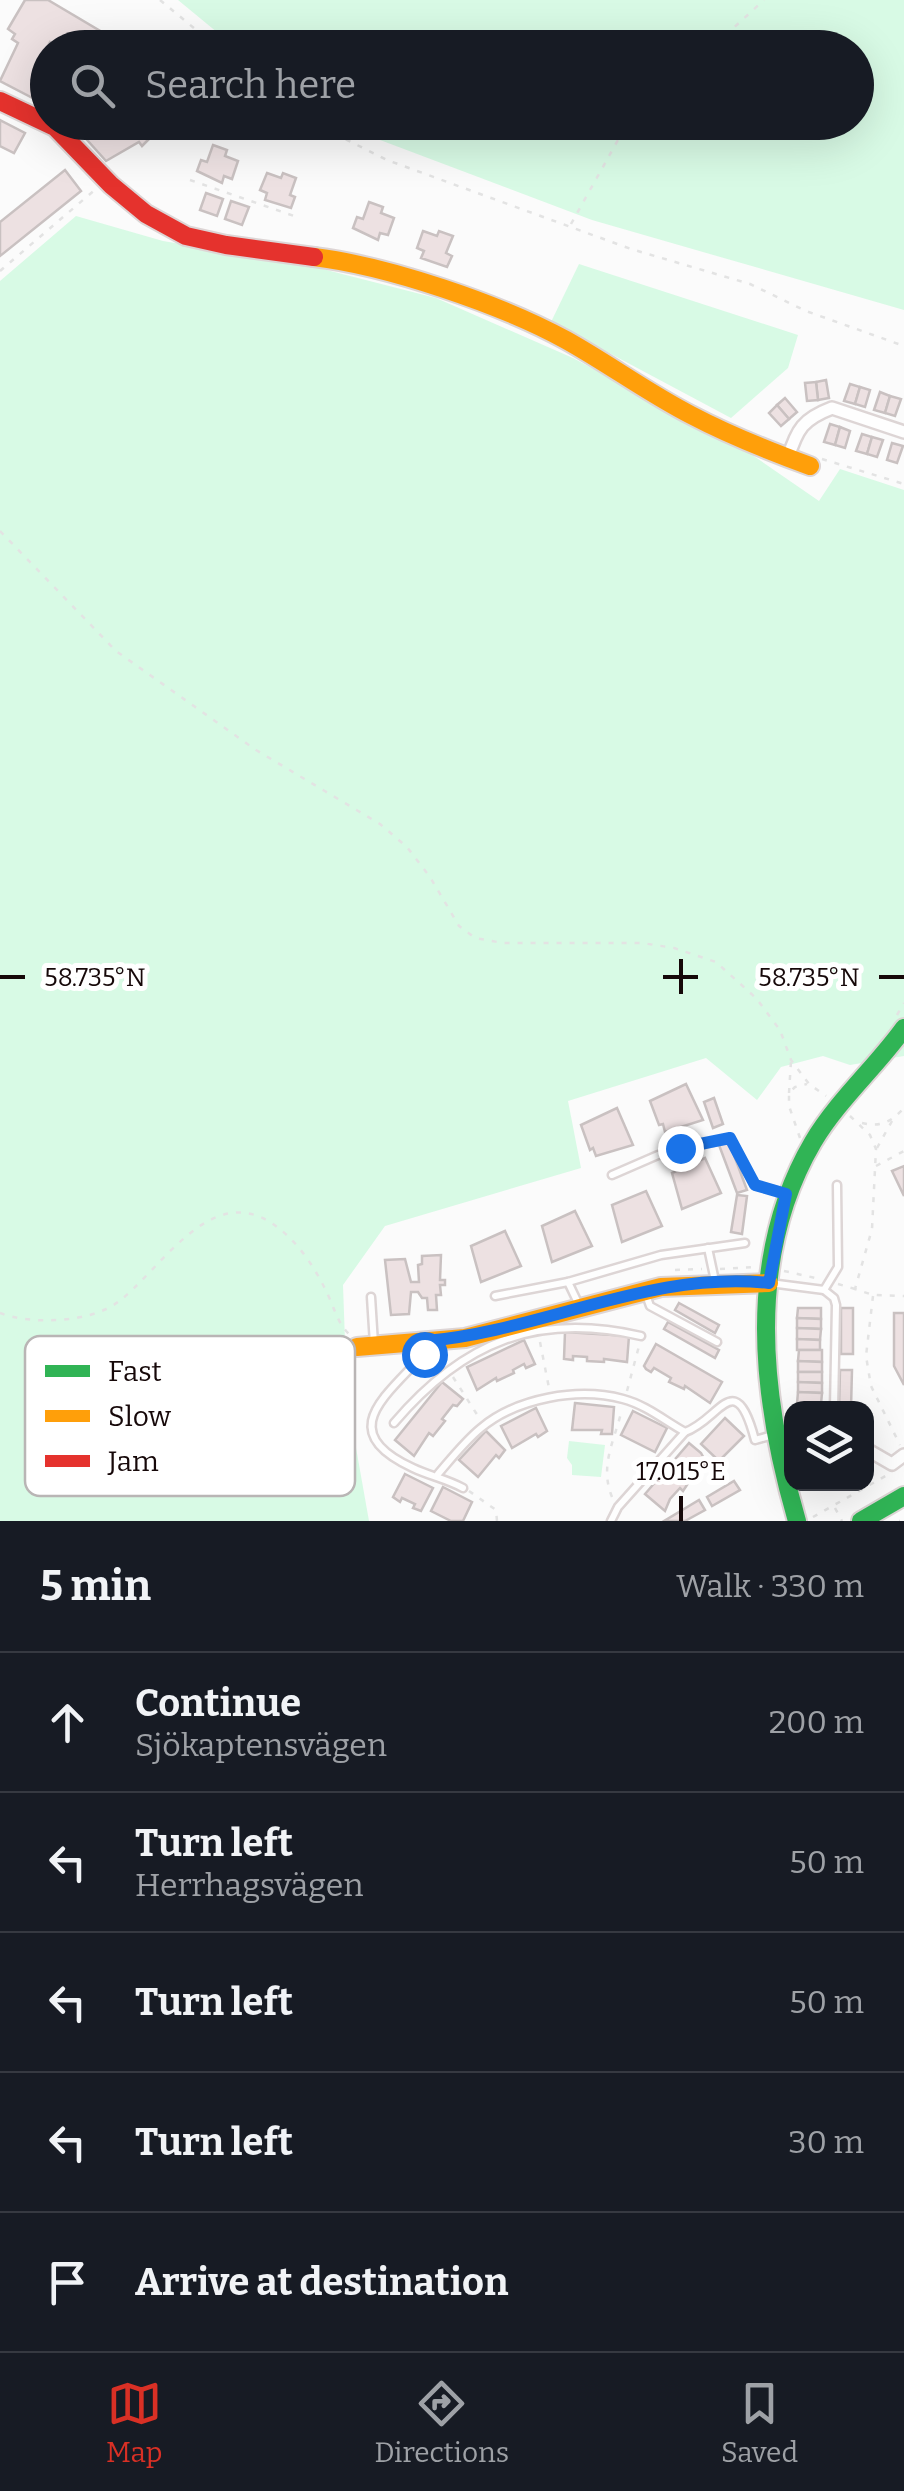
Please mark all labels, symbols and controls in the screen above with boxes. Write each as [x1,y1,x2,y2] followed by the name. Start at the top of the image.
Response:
[30,30,874,140] search box
[65,58,120,113] icon: search
[145,62,356,108] text: Search here
[44,963,146,993] text: 58.735°N
[758,963,860,993] text: 58.735°N
[658,1126,704,1172] route end
[402,1332,448,1378] route start
[25,1336,355,1496] legend
[108,1355,162,1388] text: Fast
[108,1400,171,1433] text: Slow
[784,1401,874,1491] map controls
[784,1401,874,1491] button: layers
[107,1445,159,1478] text: Jam
[636,1457,726,1487] text: 17.015°E
[40,1561,151,1611] text: 5 min
[676,1567,864,1605] text: Walk · 330 m
[135,1680,301,1726] text: Continue
[40,1695,95,1750] icon: ahead
[769,1703,864,1741] text: 200 m
[135,1726,387,1764] text: Sjökaptensvägen
[135,1820,293,1866] text: Turn left
[40,1835,95,1890] icon: left
[789,1843,864,1881] text: 50 m
[135,1866,363,1904] text: Herrhagsvägen
[40,1975,95,2030] icon: left
[135,1979,293,2025] text: Turn left
[789,1983,864,2021] text: 50 m
[40,2115,95,2170] icon: left
[135,2119,293,2165] text: Turn left
[788,2123,864,2161] text: 30 m
[40,2255,95,2310] icon: arrive
[135,2259,508,2305] text: Arrive at destination
[106,2376,162,2469] tab: Map
[374,2376,509,2469] tab: Directions
[721,2376,798,2469] tab: Saved

